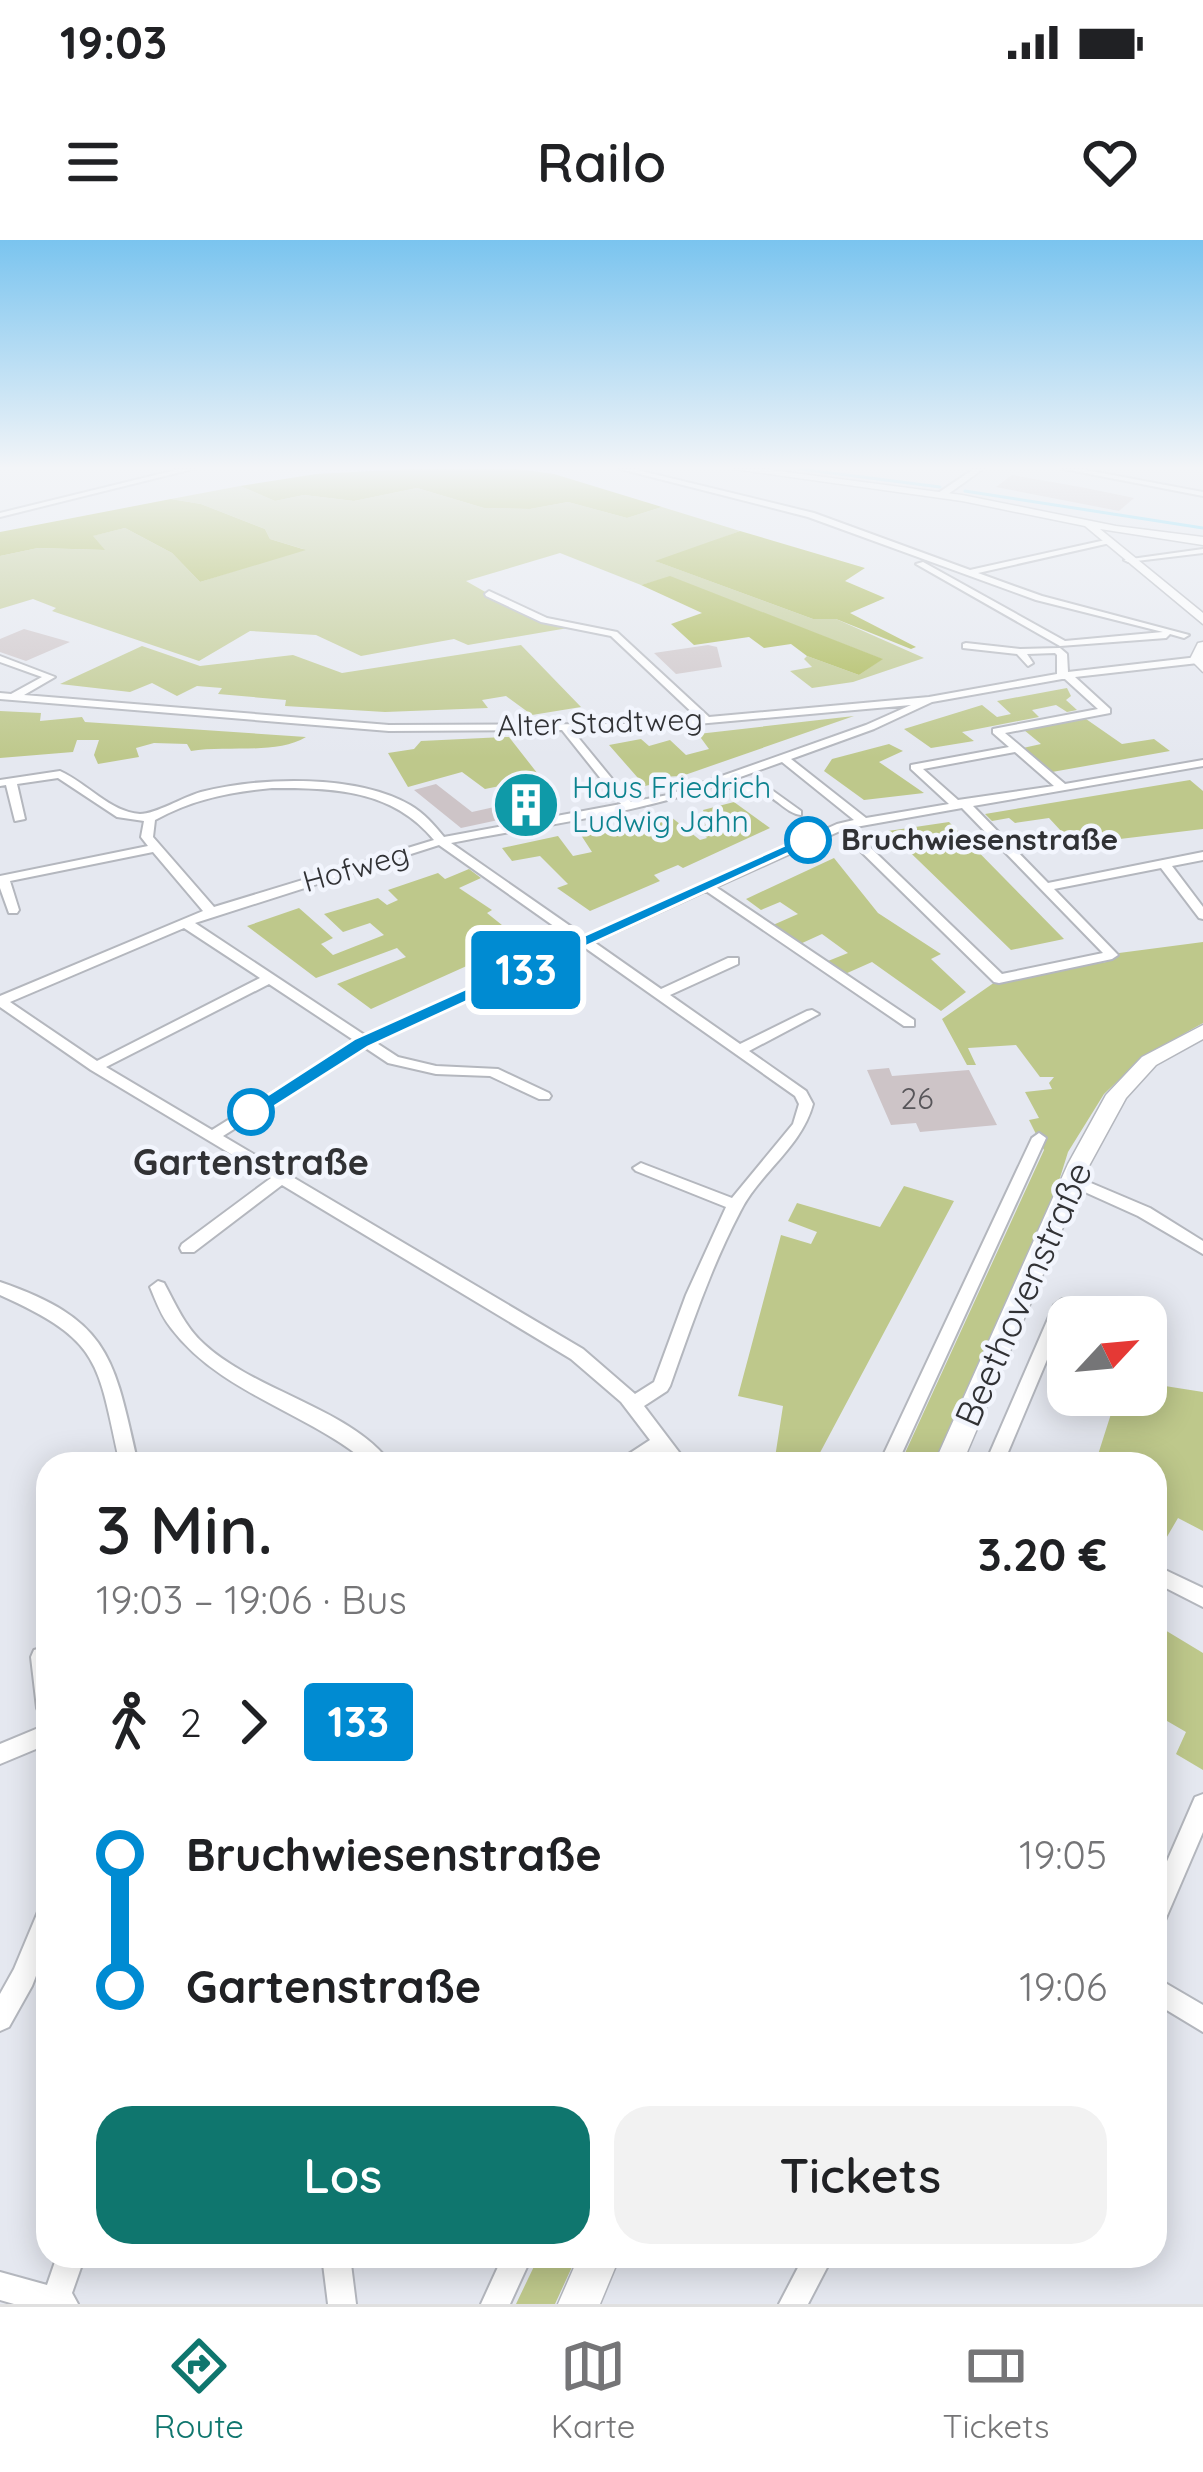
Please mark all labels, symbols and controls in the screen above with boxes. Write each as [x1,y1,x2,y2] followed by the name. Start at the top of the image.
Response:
[60,14,167,70] text: 19:03
[537,128,666,196] text: Railo
[60,129,126,195] icon: menu
[1077,129,1143,195] icon: heart
[496,699,703,745] street label: Alter Stadtweg
[572,768,771,840] place label: Haus Friedrich Ludwig Jahn
[491,770,561,840] building icon: Haus Friedrich Ludwig Jahn
[786,818,830,862] marker: Bruchwiesenstraße
[841,820,1118,858] place label: Bruchwiesenstraße
[298,834,413,900] street label: Hofweg
[457,931,595,1009] line badge: 133
[495,943,557,996] text: 133
[901,1079,933,1117] house number: 26
[229,1090,273,1134] marker: Gartenstraße
[133,1139,369,1184] place label: Gartenstraße
[944,1155,1101,1433] street label: Beethovenstraße
[1047,1296,1167,1416] north arrow
[1047,1296,1167,1416] map controls
[96,1488,273,1571] text: 3 Min.
[978,1526,1107,1582] text: 3.20 €
[96,1575,407,1624] text: 19:03 – 19:06 · Bus
[96,1689,162,1755] icon: walk
[220,1689,286,1755] icon: forward
[328,1695,389,1748] text: 133
[180,1698,202,1747] text: 2
[186,1826,602,1882] text: Bruchwiesenstraße
[1019,1830,1107,1879] text: 19:05
[186,1958,481,2014] text: Gartenstraße
[1019,1962,1107,2011] text: 19:06
[96,2106,590,2244] button: Los
[614,2106,1107,2244] button: Tickets
[154,2333,244,2446] tab: Route
[551,2333,635,2446] tab: Karte
[942,2333,1049,2446] tab: Tickets

